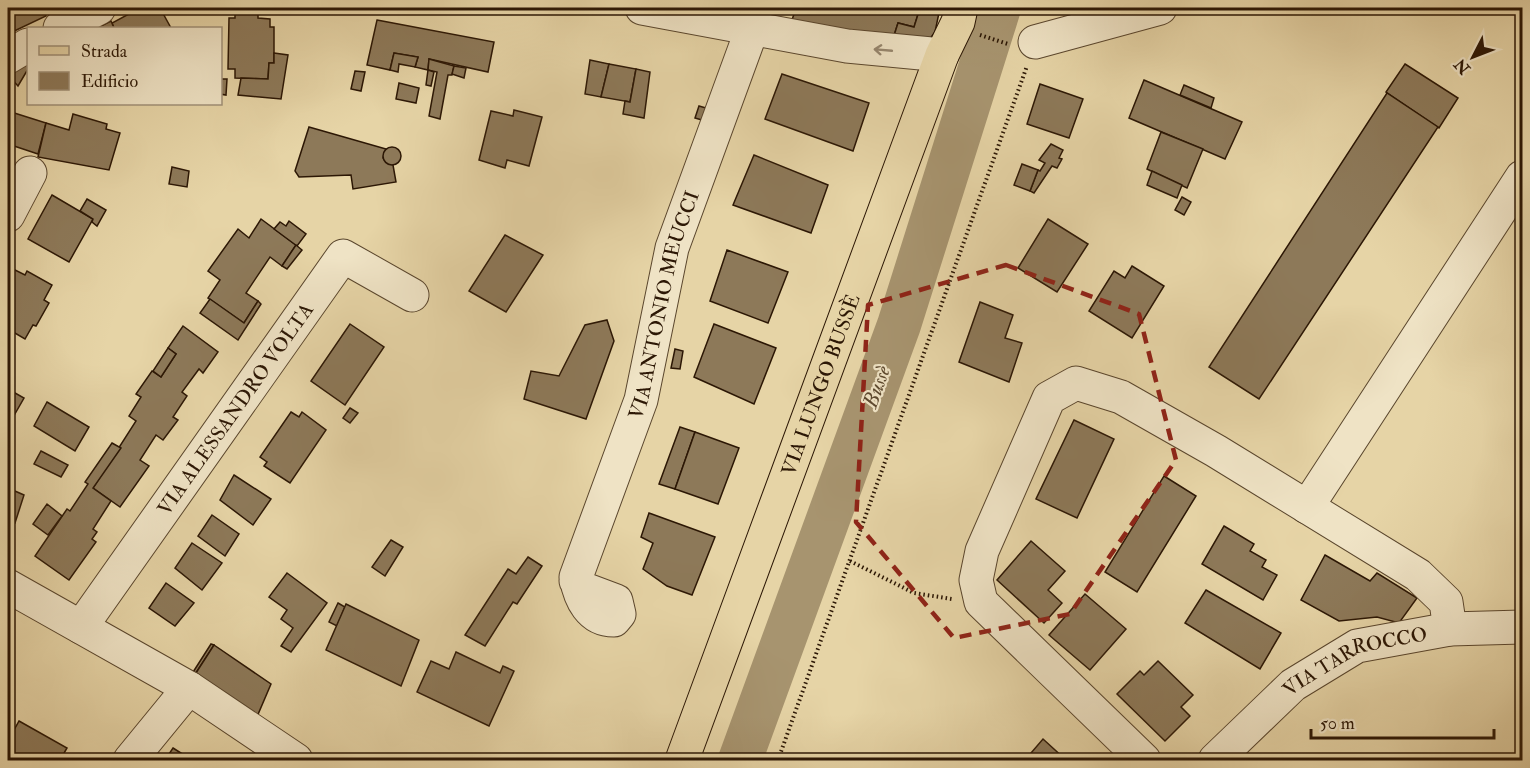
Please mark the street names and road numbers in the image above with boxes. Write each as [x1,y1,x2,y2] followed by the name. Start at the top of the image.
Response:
[623,187,704,423] street label: VIA ANTONIO MEUCCI
[776,290,865,479] street label: VIA LUNGO BUSSÈ
[151,298,319,520] street label: VIA ALESSANDRO VOLTA
[1277,621,1429,701] street label: VIA TARROCCO

